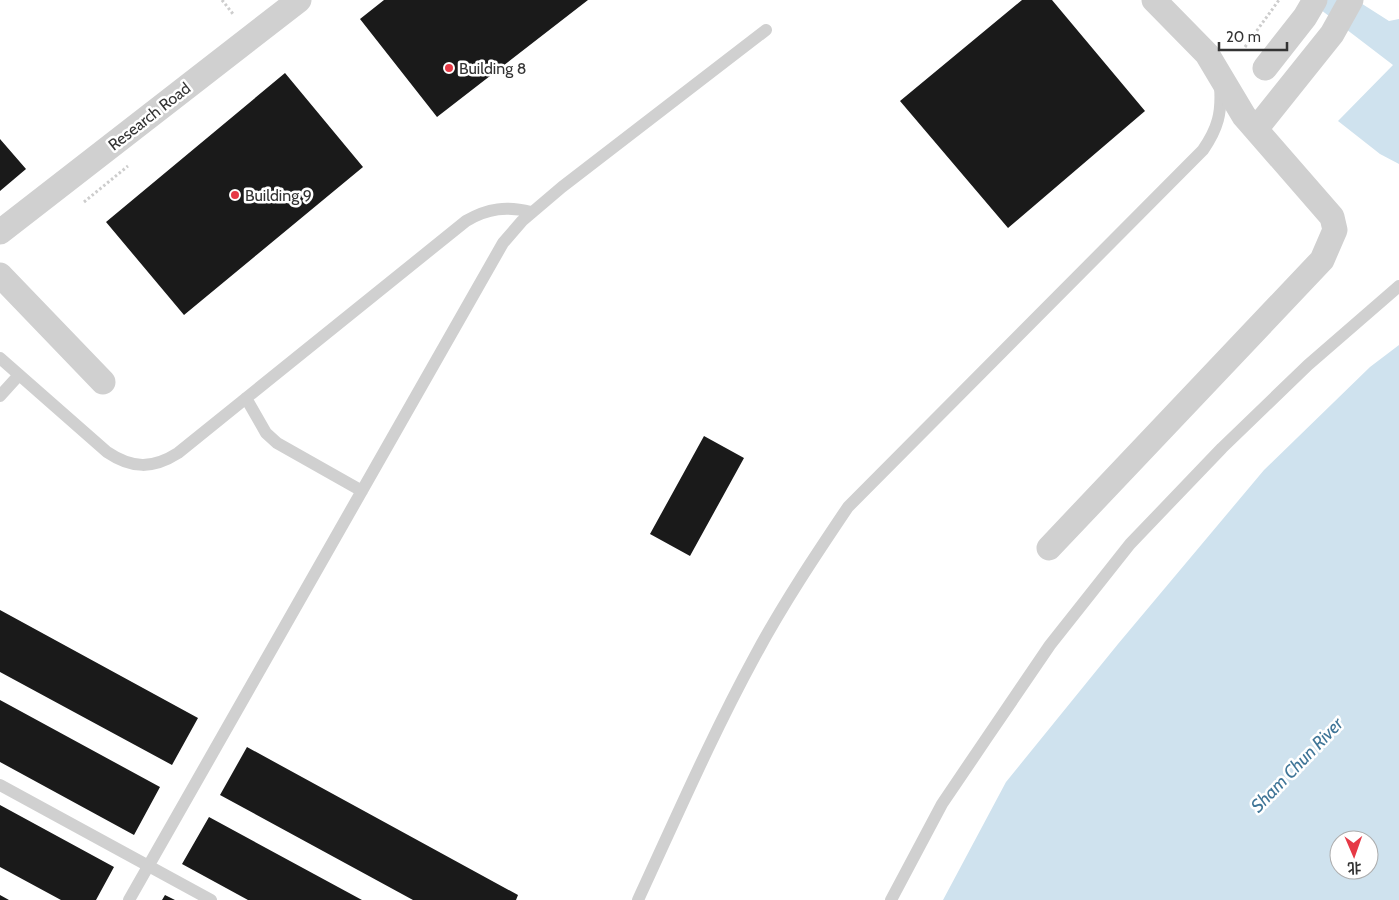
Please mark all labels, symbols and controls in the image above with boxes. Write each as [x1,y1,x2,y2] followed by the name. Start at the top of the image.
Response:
[1219,20,1286,52] scale bar
[1226,28,1261,46] text: 20 m
[459,59,526,78] place label: Building 8
[443,62,455,74] marker: Building 8
[104,78,194,154] street label: Research Road
[245,186,312,205] place label: Building 9
[229,189,241,201] marker: Building 9
[1246,712,1349,817] water label: Sham Chun River
[1329,830,1379,880] north arrow
[1347,859,1362,877] text: 北

